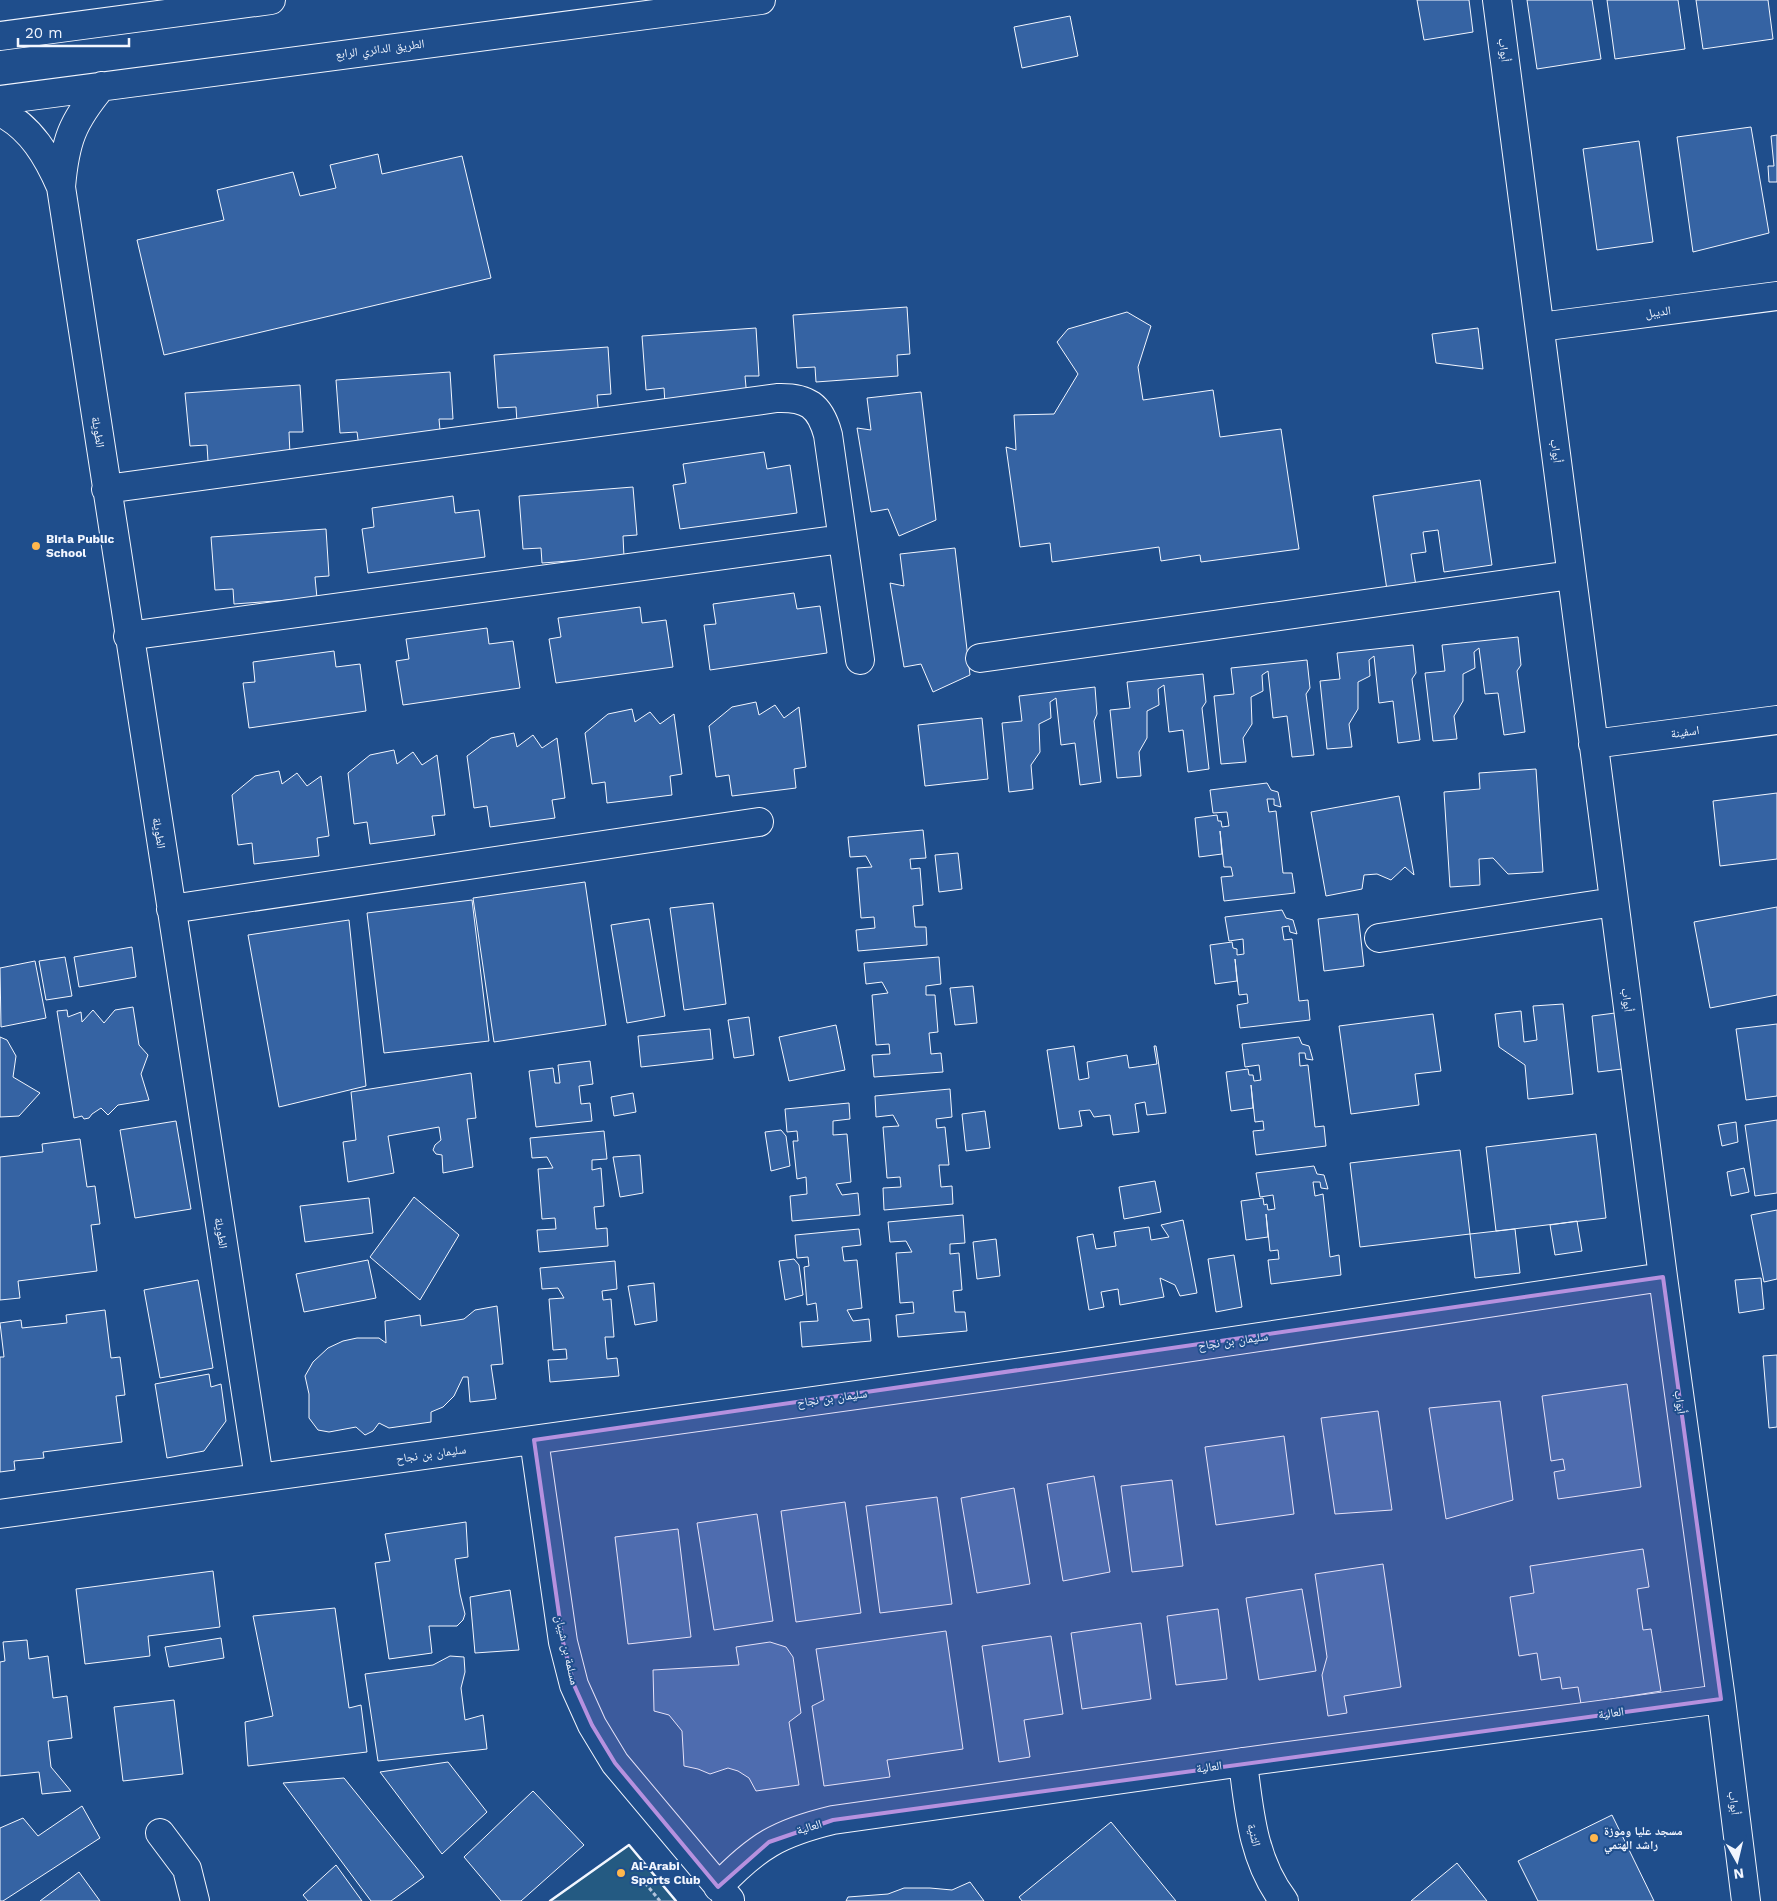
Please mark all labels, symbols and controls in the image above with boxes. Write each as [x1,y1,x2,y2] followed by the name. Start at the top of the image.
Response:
[18,15,129,47] scale bar
[25,24,63,42] text: 20 m
[335,37,426,64] street label: الطريق الدائري الرابع
[1495,37,1512,63] street label: أبواب
[1644,303,1672,321] street label: الديبل
[88,416,107,449] street label: الطويلة
[1547,438,1564,464] street label: أبواب
[46,532,115,560] place label: Birla Public School
[30,540,42,552] marker: Birla Public School
[1670,723,1700,741] street label: اسفينة
[149,817,168,850] street label: الطويلة
[1618,987,1635,1013] street label: أبواب
[211,1217,230,1250] street label: الطويلة
[1197,1329,1269,1353] street label: سليمان بن نجاح
[796,1386,868,1410] street label: سليمان بن نجاح
[1671,1389,1689,1415] street label: أبواب
[395,1442,467,1466] street label: سليمان بن نجاح
[552,1614,582,1686] street label: مسلمة بن شيبان
[1597,1704,1625,1722] street label: العالية
[1195,1758,1223,1776] street label: العالية
[1725,1790,1742,1816] street label: أبواب
[795,1817,824,1838] street label: العالية
[1244,1822,1264,1848] street label: الثنية
[1604,1824,1683,1855] place label: مسجد عليا وموزة راشد الهتمي
[1588,1832,1600,1844] marker: مسجد عليا وموزة راشد الهتمي
[1712,1836,1762,1886] north arrow
[631,1859,701,1887] place label: Al-Arabi Sports Club
[1733,1865,1745,1883] text: N
[615,1867,627,1879] marker: Al-Arabi Sports Club

